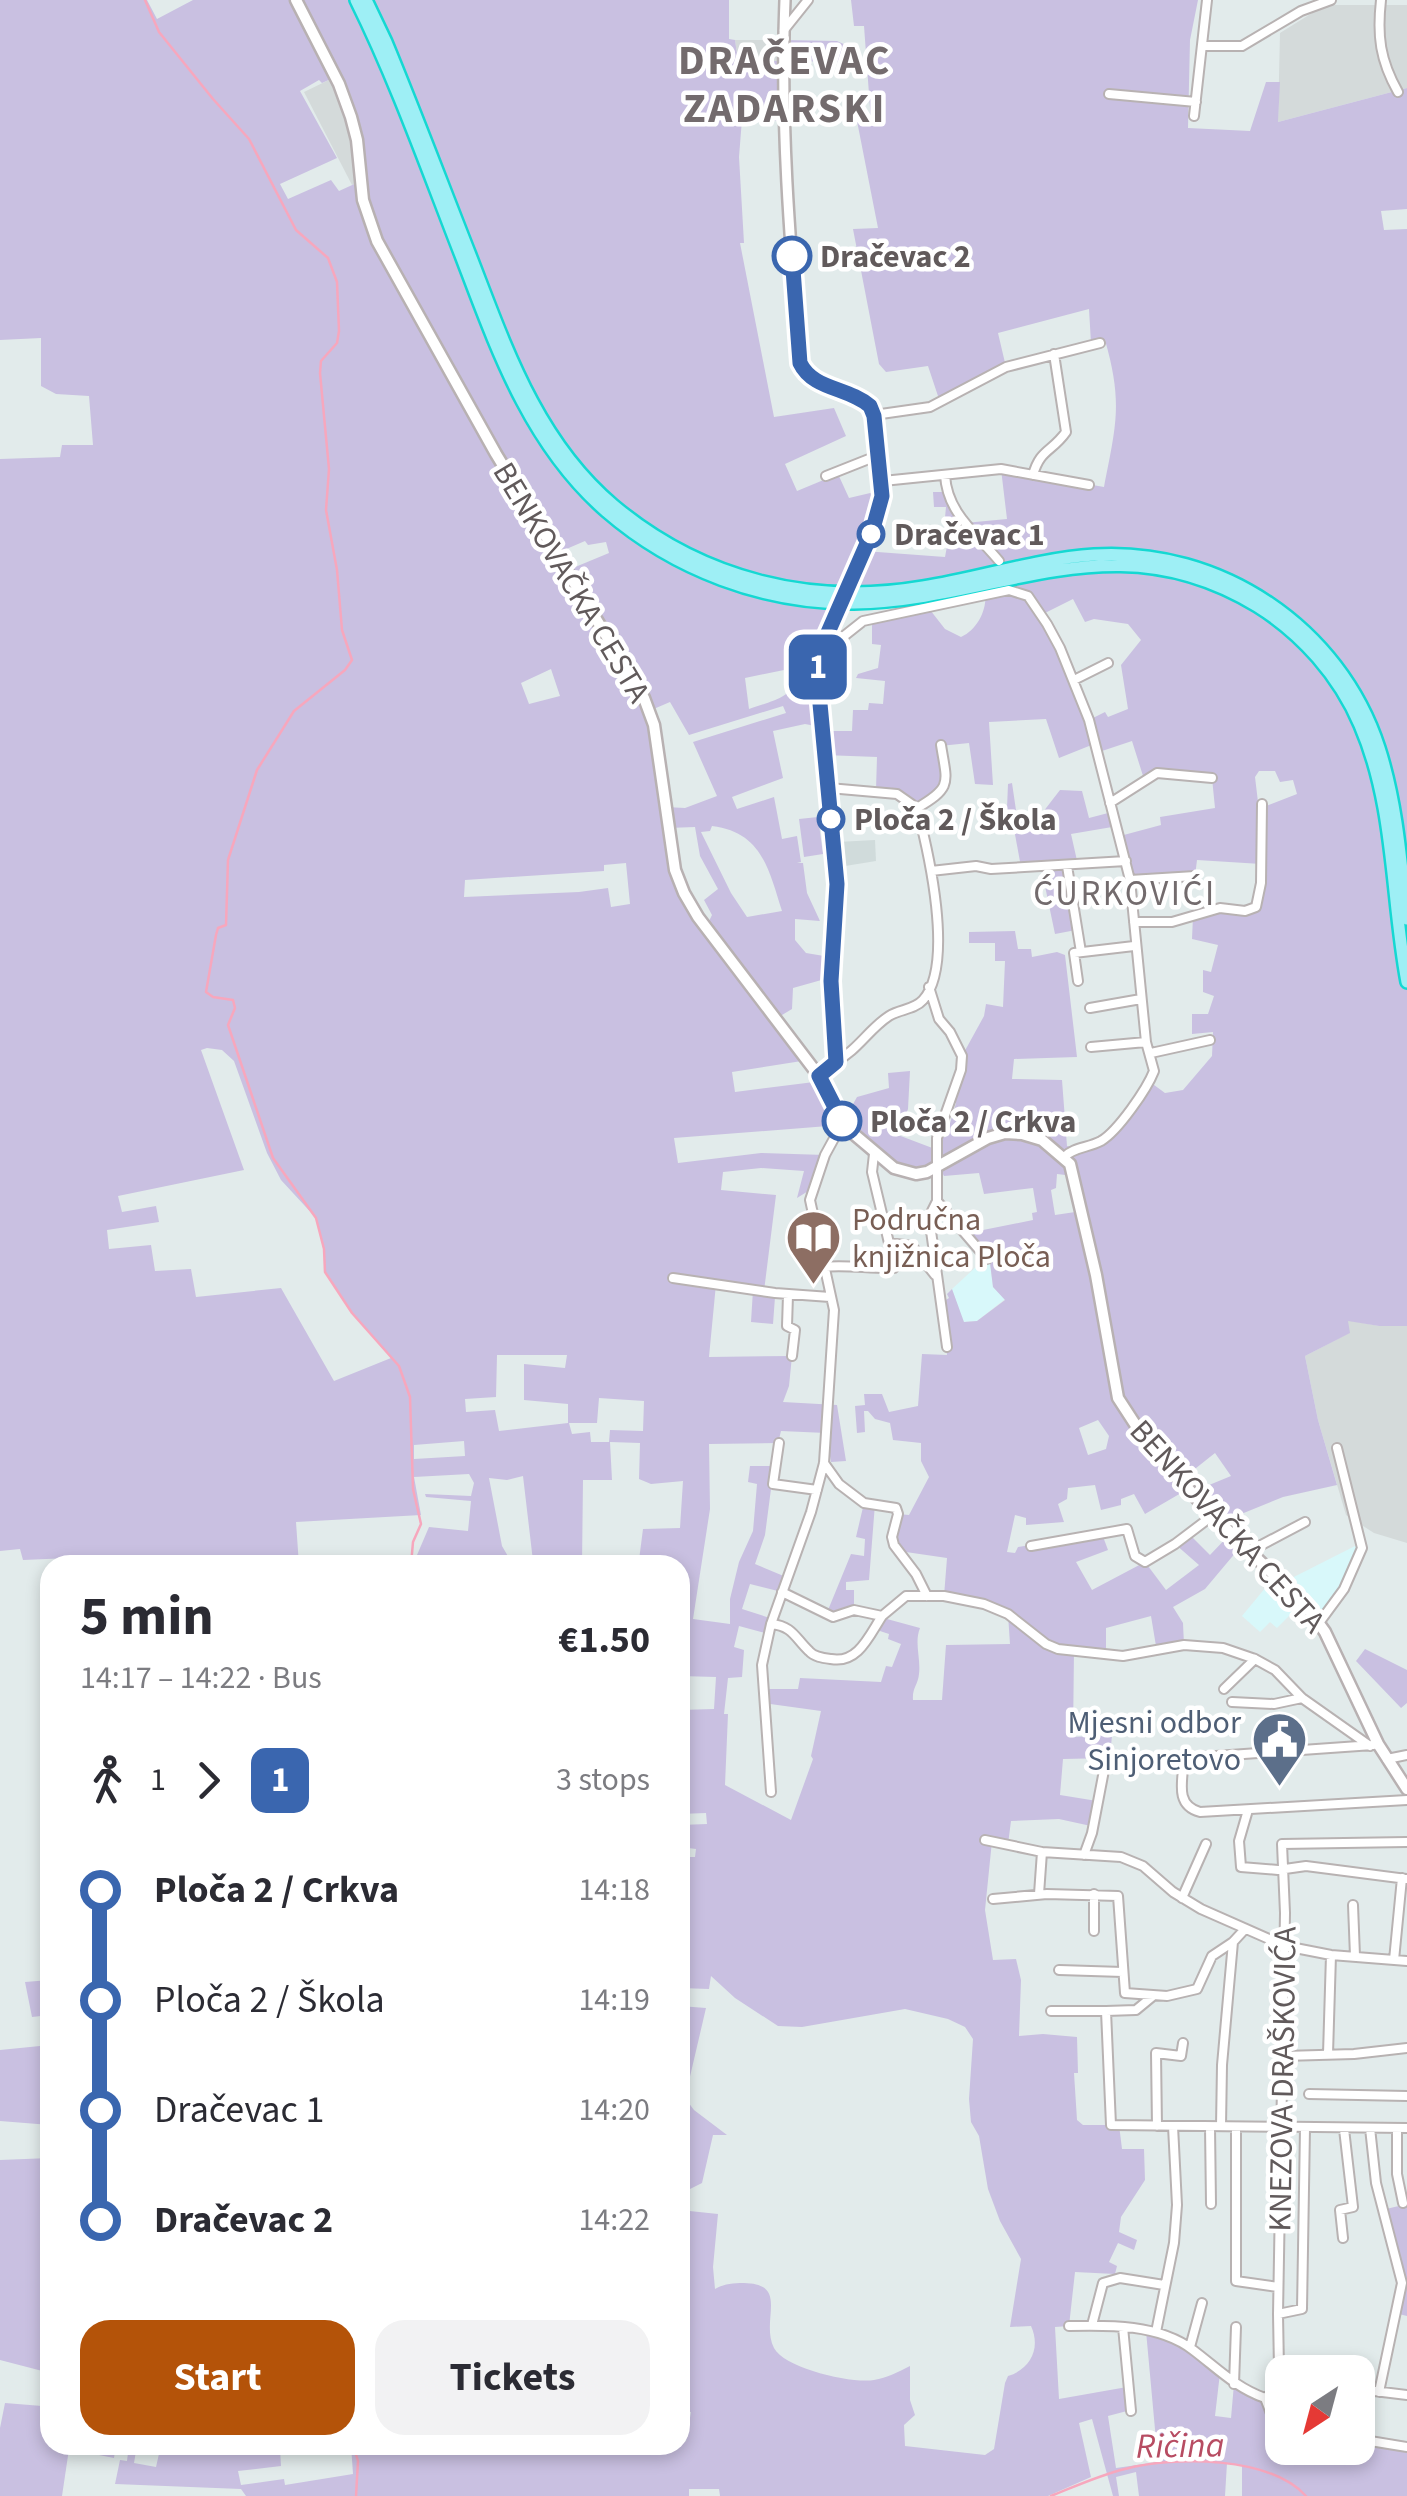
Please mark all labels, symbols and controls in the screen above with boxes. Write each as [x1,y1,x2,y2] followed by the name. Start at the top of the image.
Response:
[678,31,892,139] district label: DRAČEVAC ZADARSKI
[820,234,971,280] place label: Dračevac 2
[773,237,811,275] marker: Dračevac 2
[481,453,662,712] street label: BENKOVAČKA CESTA
[894,512,1045,558] place label: Dračevac 1
[858,521,884,547] marker: Dračevac 1
[786,634,850,700] line badge: 1
[809,642,827,692] text: 1
[854,797,1057,843] place label: Ploča 2 / Škola
[818,806,844,832] marker: Ploča 2 / Škola
[1033,869,1217,919] district label: ĆURKOVIĆI
[870,1099,1076,1145] place label: Ploča 2 / Crkva
[823,1102,861,1140] marker: Ploča 2 / Crkva
[852,1197,1051,1280] place label: Područna knjižnica Ploča
[783,1207,843,1286] library icon: Područna knjižnica Ploča
[1119,1410,1336,1644] street label: BENKOVAČKA CESTA
[80,1578,214,1656] text: 5 min
[558,1613,650,1667] text: €1.50
[80,1655,322,1701] text: 14:17 – 14:22 · Bus
[1068,1700,1242,1783] place label: Mjesni odbor Sinjoretovo
[1250,1710,1310,1789] public building icon: Mjesni odbor Sinjoretovo
[80,1753,135,1808] icon: walk
[181,1753,236,1808] icon: forward
[271,1755,289,1805] text: 1
[150,1757,166,1803] text: 1
[556,1757,650,1803] text: 3 stops
[154,1863,399,1917] text: Ploča 2 / Crkva
[578,1867,650,1913] text: 14:18
[1257,1925,1309,2232] street label: KNEZOVA DRAŠKOVIĆA
[154,1973,385,2027] text: Ploča 2 / Škola
[578,1977,650,2023] text: 14:19
[154,2083,324,2137] text: Dračevac 1
[578,2087,650,2133] text: 14:20
[154,2193,333,2247] text: Dračevac 2
[578,2197,650,2243] text: 14:22
[80,2320,355,2435] button: Start
[375,2320,650,2435] button: Tickets
[1265,2355,1375,2465] north arrow
[1265,2355,1375,2465] map controls
[1135,2420,1225,2472] water label: Ričina

